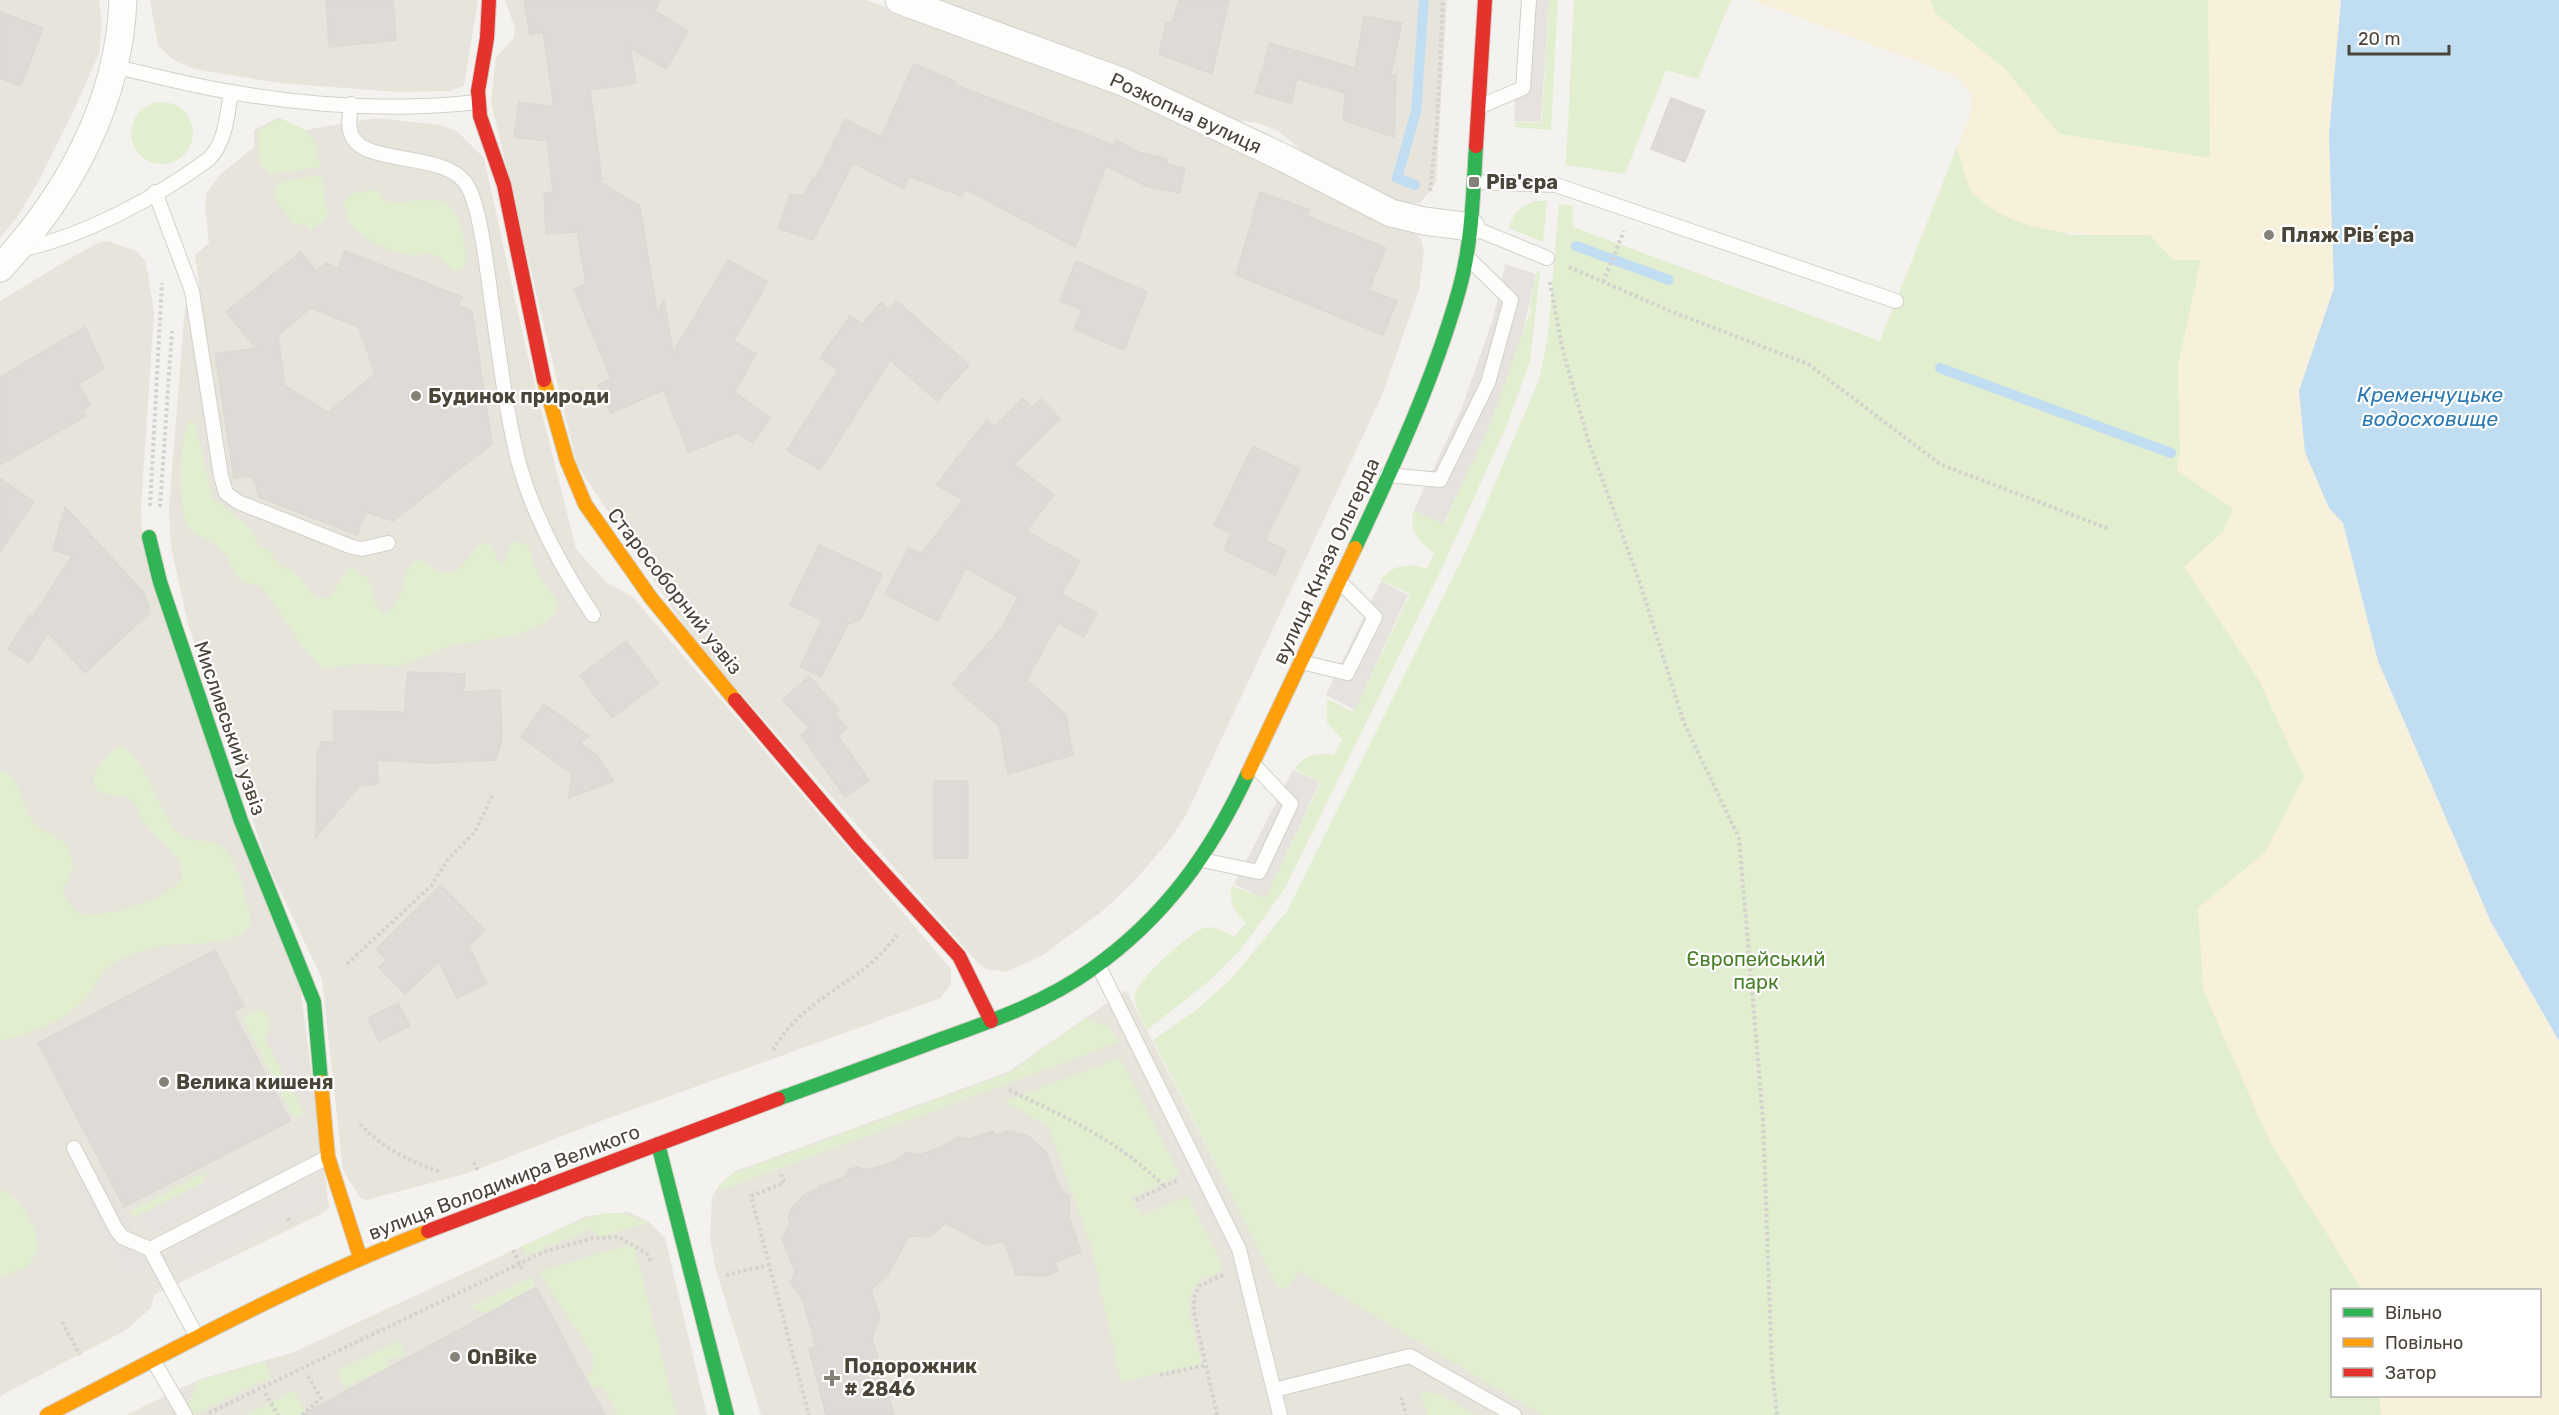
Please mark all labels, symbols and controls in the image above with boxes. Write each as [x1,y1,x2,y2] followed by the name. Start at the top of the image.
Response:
[2349,18,2450,56] scale bar
[2358,28,2400,50] text: 20 m
[1106,67,1266,159] street label: Розкопна вулиця
[1486,170,1558,194] place label: Рів'єра
[1467,175,1481,189] marker: Рів'єра
[2281,223,2414,247] place label: Пляж Рівʼєра
[2262,228,2276,242] marker: Пляж Рівʼєра
[2357,382,2503,431] water label: Кременчуцьке водосховище
[428,384,609,408] place label: Будинок природи
[409,389,423,403] marker: Будинок природи
[1268,454,1384,668] street label: вулиця Князя Ольгерда
[603,503,747,679] street label: Старособорний узвіз
[189,638,271,818] street label: Мисливський узвіз
[1687,947,1825,994] park label: Європейський парк
[176,1070,334,1094] place label: Велика кишеня
[157,1075,171,1089] marker: Велика кишеня
[365,1119,643,1245] street label: вулиця Володимира Великого
[2331,1289,2541,1397] legend
[2385,1302,2442,1324] text: Вільно
[2385,1332,2463,1354] text: Повільно
[467,1345,537,1369] place label: OnBike
[448,1350,462,1364] marker: OnBike
[844,1354,977,1401] place label: Подорожник # 2846
[2385,1362,2436,1384] text: Затор
[825,1371,839,1385] marker: Подорожник # 2846

